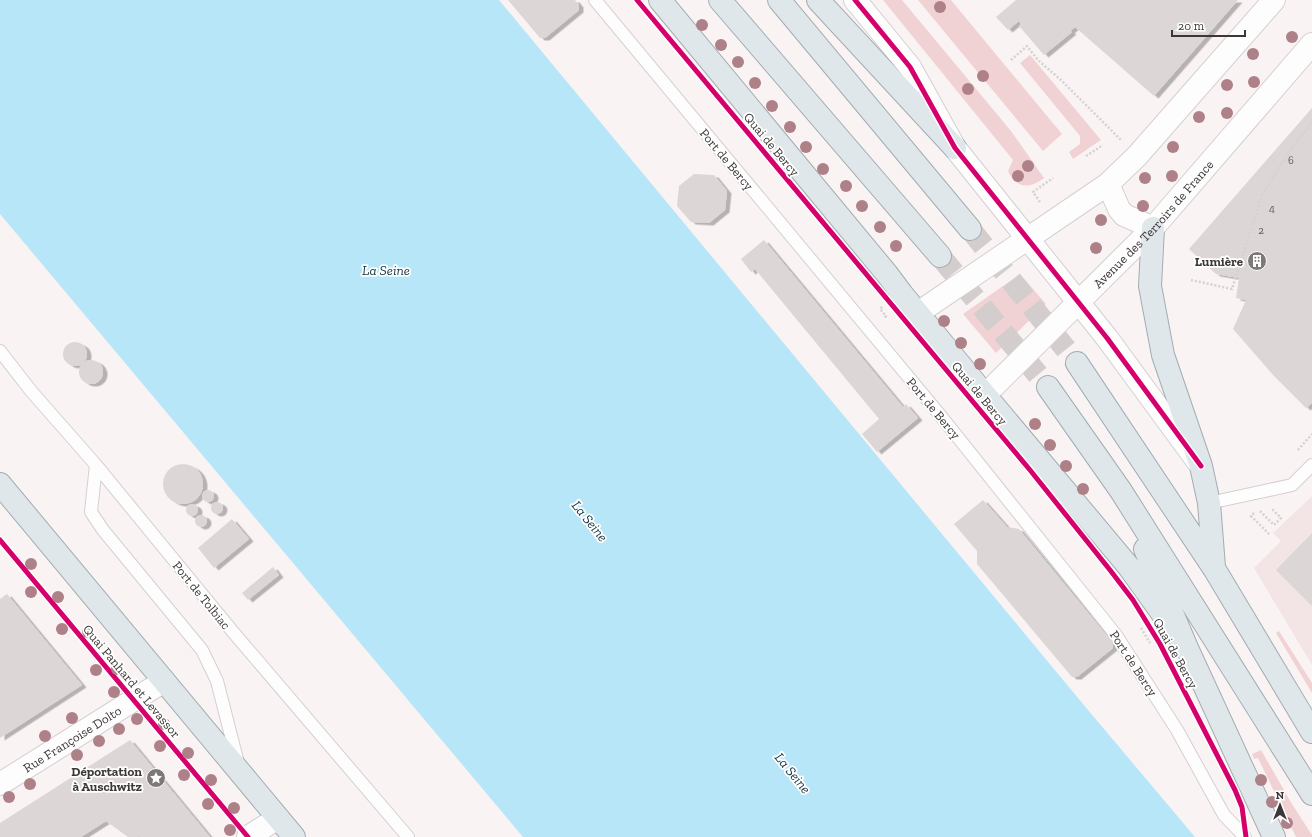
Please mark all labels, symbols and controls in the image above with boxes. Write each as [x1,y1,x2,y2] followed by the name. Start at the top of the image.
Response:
[1172,12,1245,38] scale bar
[1178,19,1205,33] text: 20 m
[741,110,803,179] street label: Quai de Bercy
[697,126,757,193] street label: Port de Bercy
[1288,154,1294,167] house number: 6
[1090,157,1216,291] street label: Avenue des Terroirs de France
[1269,202,1275,215] house number: 4
[1258,224,1264,237] house number: 2
[1246,250,1268,272] building icon: Lumière
[1195,254,1244,269] place label: Lumière
[362,262,410,279] water label: La Seine
[949,359,1011,428] street label: Quai de Bercy
[904,375,964,442] street label: Port de Bercy
[568,497,611,545] water label: La Seine
[170,558,234,632] street label: Port de Tolbiac
[1150,615,1201,691] street label: Quai de Bercy
[80,622,183,741] street label: Quai Panhard et Levassor
[1107,628,1161,699] street label: Port de Bercy
[20,703,124,776] street label: Rue Françoise Dolto
[771,749,814,797] water label: La Seine
[71,764,142,794] place label: Déportation à Auschwitz
[145,767,167,789] place icon: Déportation à Auschwitz
[1260,785,1300,825] north arrow
[1276,789,1285,802] text: N

